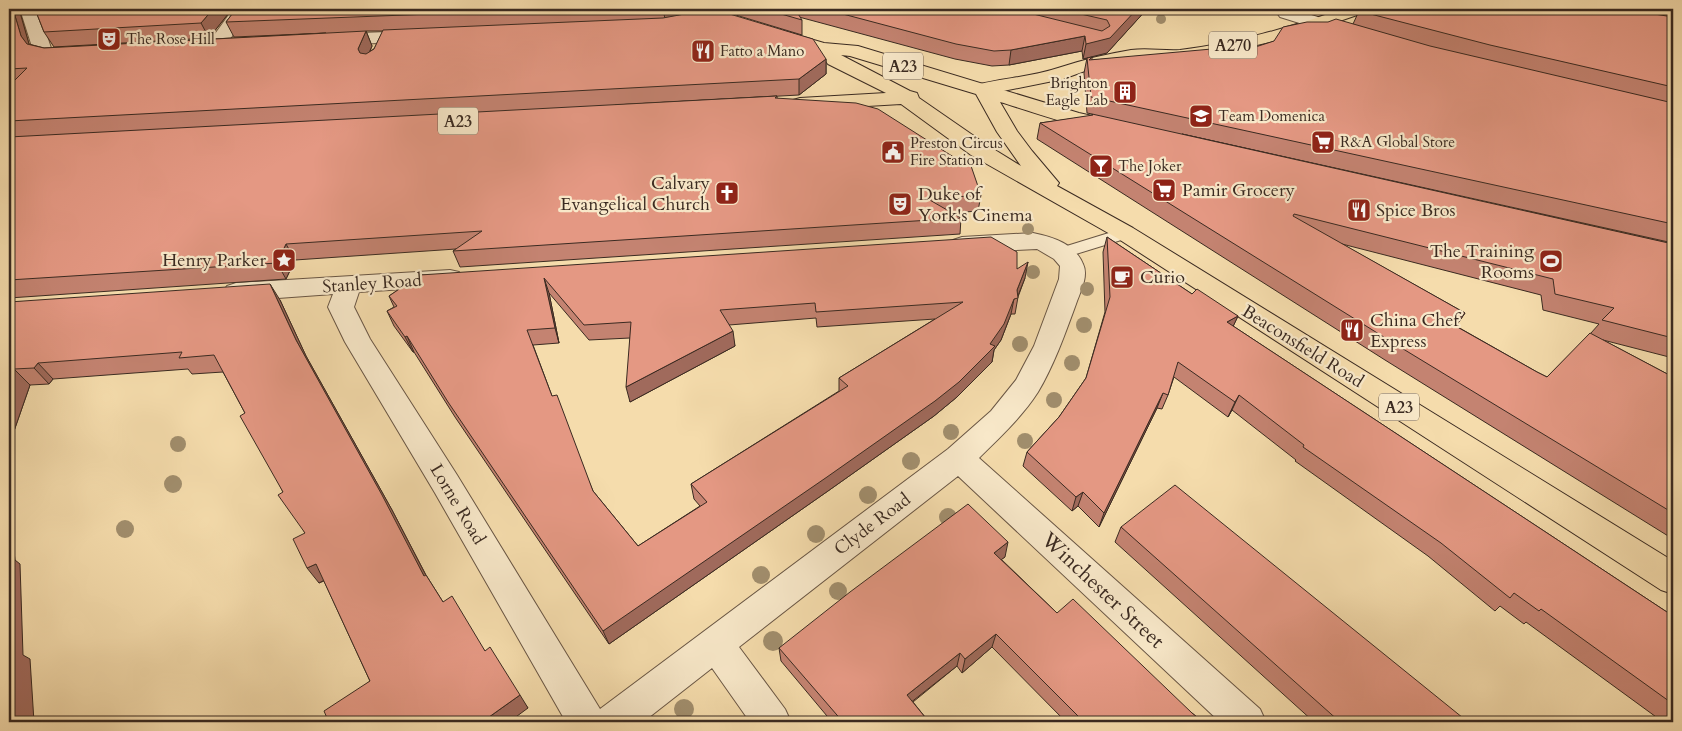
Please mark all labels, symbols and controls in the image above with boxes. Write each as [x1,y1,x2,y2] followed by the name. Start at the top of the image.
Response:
[96,26,122,52] theatre icon: The Rose Hill
[126,29,215,49] place label: The Rose Hill
[1209,32,1257,58] road number: A270
[690,38,716,64] restaurant icon: Fatto a Mano
[720,41,804,61] place label: Fatto a Mano
[883,52,923,80] road number: A23
[1046,73,1108,110] place label: Brighton Eagle Lab
[1112,79,1138,105] building icon: Brighton Eagle Lab
[1188,103,1214,129] school or university icon: Team Domenica
[1218,106,1325,126] place label: Team Domenica
[438,108,478,134] road number: A23
[1310,129,1336,155] supermarket icon: R&A Global Store
[1340,132,1455,152] place label: R&A Global Store
[910,133,1003,170] place label: Preston Circus Fire Station
[880,139,906,165] public building icon: Preston Circus Fire Station
[1088,153,1114,179] bar icon: The Joker
[1118,156,1182,176] place label: The Joker
[560,171,710,217] place label: Calvary Evangelical Church
[1151,177,1177,203] supermarket icon: Pamir Grocery
[1182,178,1296,203] place label: Pamir Grocery
[714,180,740,206] church icon: Calvary Evangelical Church
[918,182,1033,228] place label: Duke of York's Cinema
[887,191,913,217] theatre icon: Duke of York's Cinema
[1346,197,1372,223] restaurant icon: Spice Bros
[1376,198,1455,223] place label: Spice Bros
[1430,239,1535,285] place label: The Training Rooms
[271,247,297,273] place icon: Henry Parker
[162,248,266,273] place label: Henry Parker
[1538,248,1564,274] sports icon: The Training Rooms
[1109,264,1135,290] cafe icon: Curio
[1140,265,1185,290] place label: Curio
[322,268,423,299] street label: Stanley Road
[1237,299,1369,394] street label: Beaconsfield Road
[1370,308,1462,354] place label: China Chef Express
[1339,317,1365,343] restaurant icon: China Chef Express
[1379,394,1419,421] road number: A23
[424,459,492,550] street label: Lorne Road
[829,487,916,561] street label: Clyde Road
[1034,525,1171,655] street label: Winchester Street

